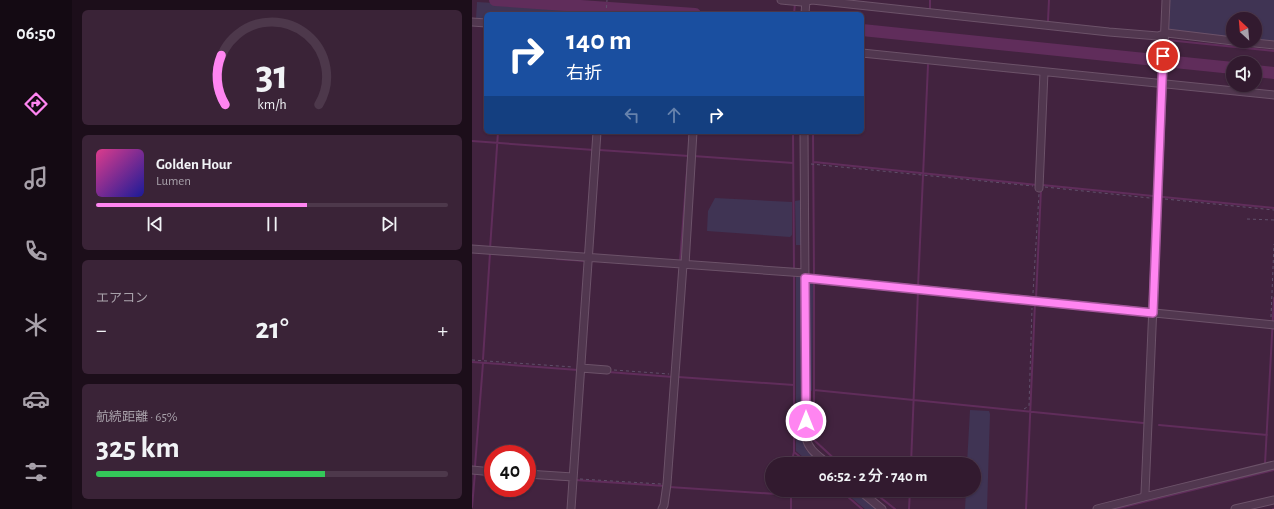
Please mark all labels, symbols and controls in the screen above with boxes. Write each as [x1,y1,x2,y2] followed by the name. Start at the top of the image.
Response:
[1226,12,1262,48] north arrow
[1226,12,1262,92] map controls
[16,25,56,43] text: 06:50
[566,27,632,55] text: 140 m
[500,28,552,80] icon: right
[1146,39,1180,73] pin
[1152,45,1174,67] icon: arrive
[256,55,288,96] text: 31
[1226,56,1262,92] button: sound
[566,65,602,83] text: 右折
[22,90,50,118] icon: directions
[257,98,287,112] text: km/h
[621,104,643,126] icon: left
[663,104,685,126] icon: ahead
[705,104,727,126] icon: right
[156,157,232,172] text: Golden Hour
[22,164,50,192] icon: music
[156,175,191,188] text: Lumen
[144,213,166,235] icon: previous
[261,213,283,235] icon: pause
[378,213,400,235] icon: next
[22,237,50,265] icon: phone
[96,292,148,305] text: エアコン
[22,311,50,339] icon: climate
[255,314,289,344] text: 21°
[96,319,107,341] text: −
[437,319,448,341] text: +
[22,385,50,413] icon: car
[785,400,827,442] position arrow
[96,411,178,424] text: 航続距離 · 65%
[96,433,180,463] text: 325 km
[484,445,536,497] speed limit sign: 40
[22,458,50,486] icon: filters
[819,469,927,484] text: 06:52 · 2 分 · 740 m

